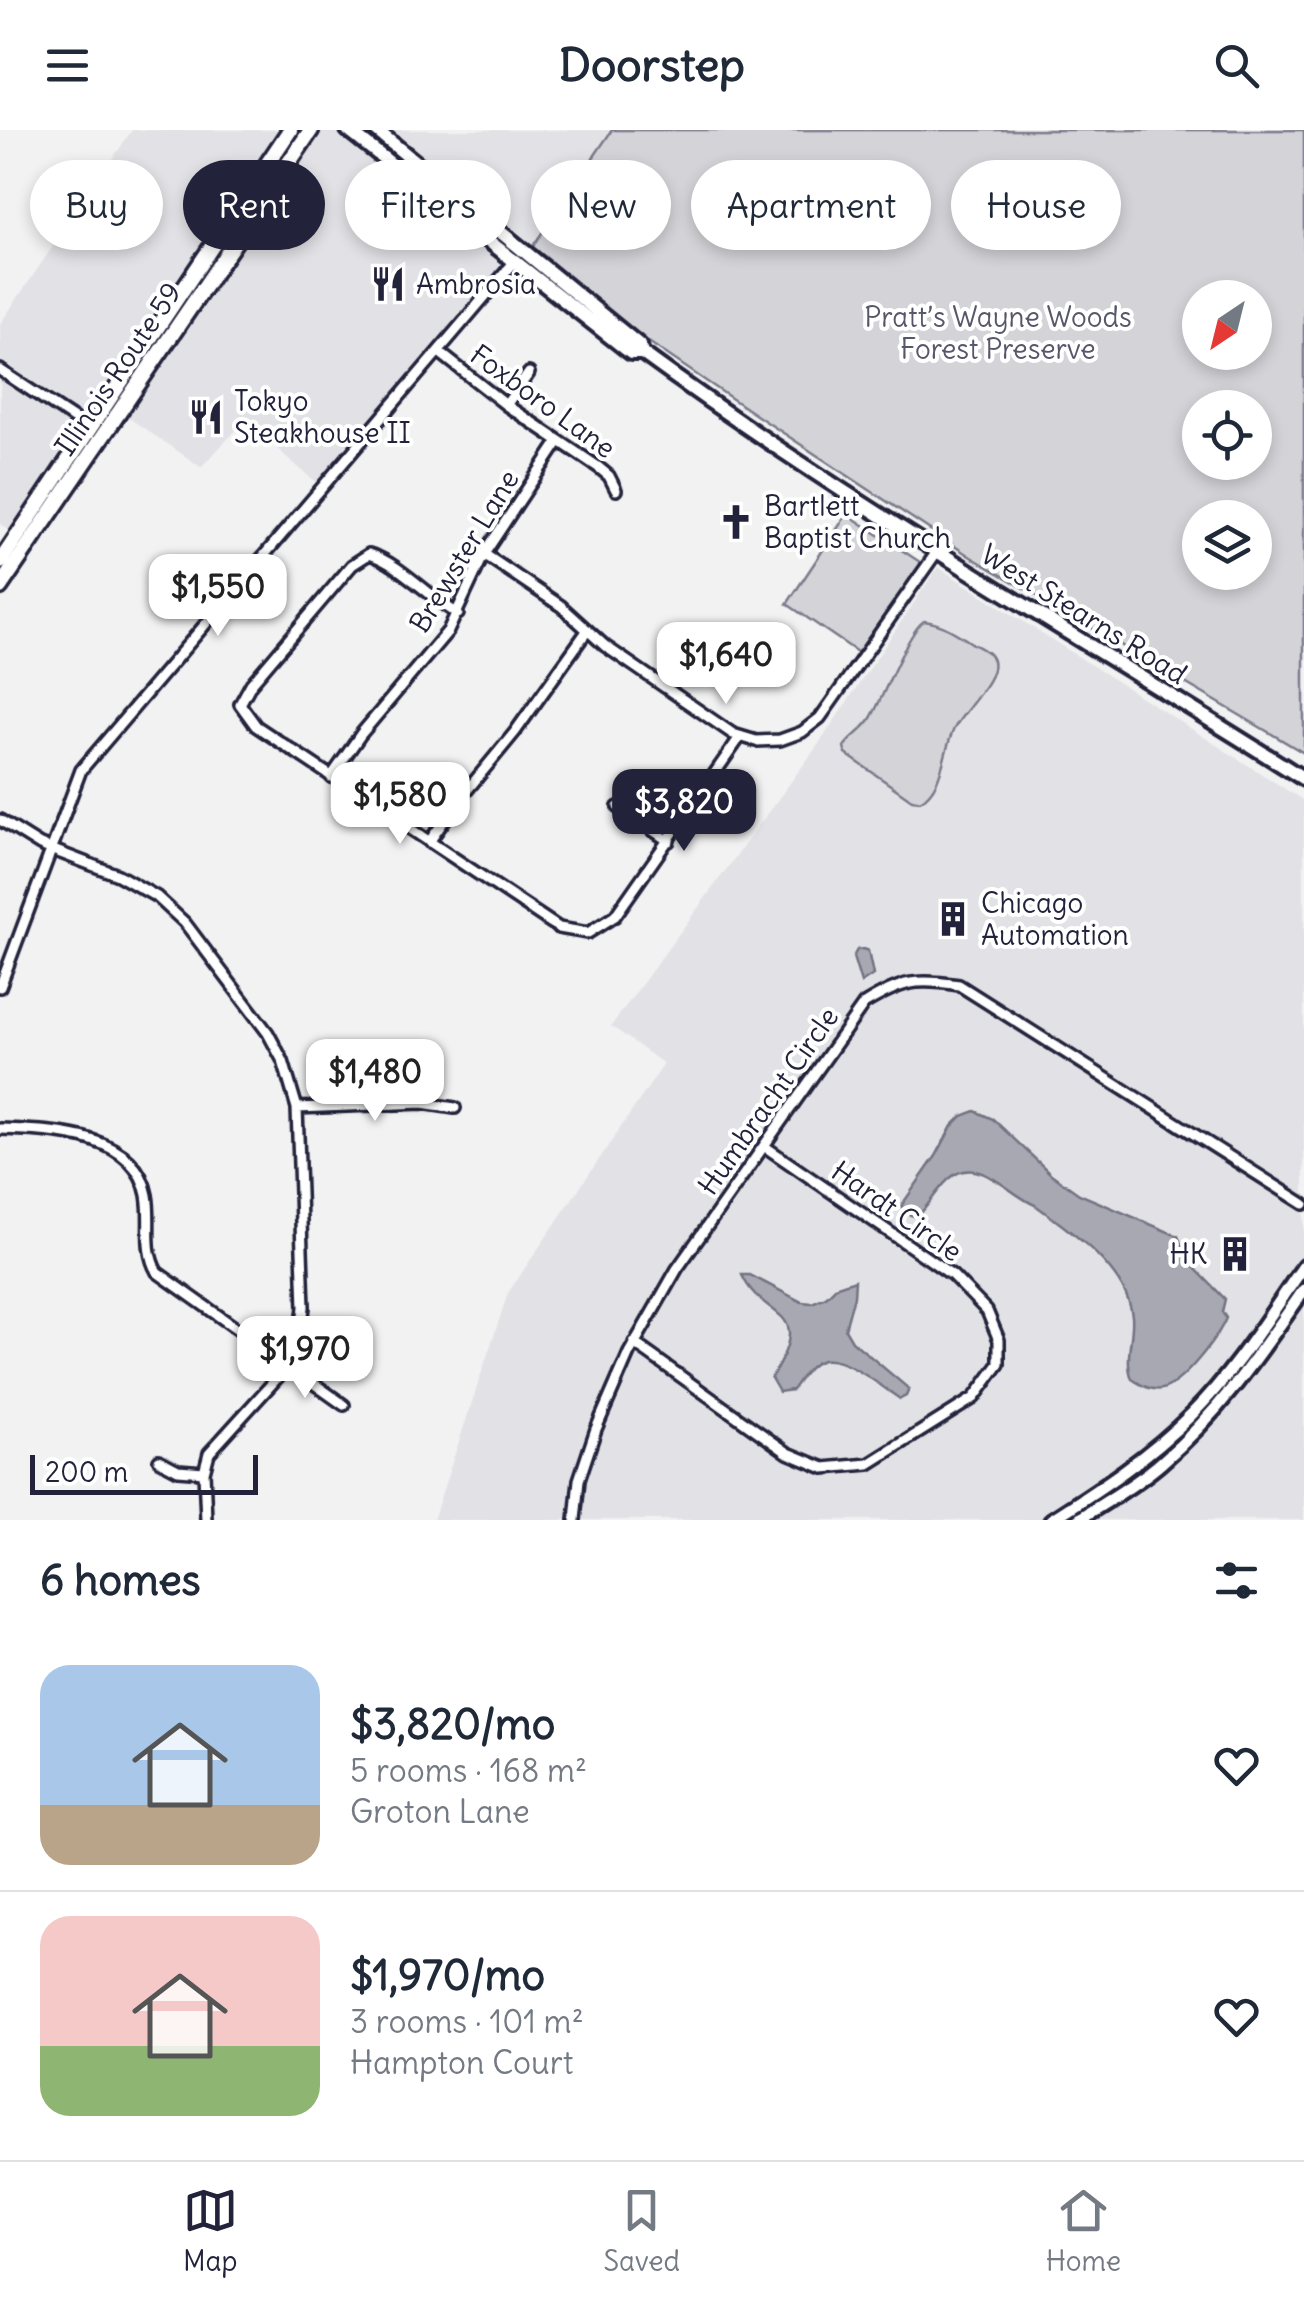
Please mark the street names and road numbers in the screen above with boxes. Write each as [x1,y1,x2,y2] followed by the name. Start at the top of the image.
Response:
[47,275,189,463] street label: Illinois Route 59
[463,336,623,466] street label: Foxboro Lane
[401,463,527,639] street label: Brewster Lane
[974,536,1194,692] street label: West Stearns Road
[690,1000,846,1202] street label: Humbracht Circle
[825,1153,969,1269] street label: Hardt Circle

